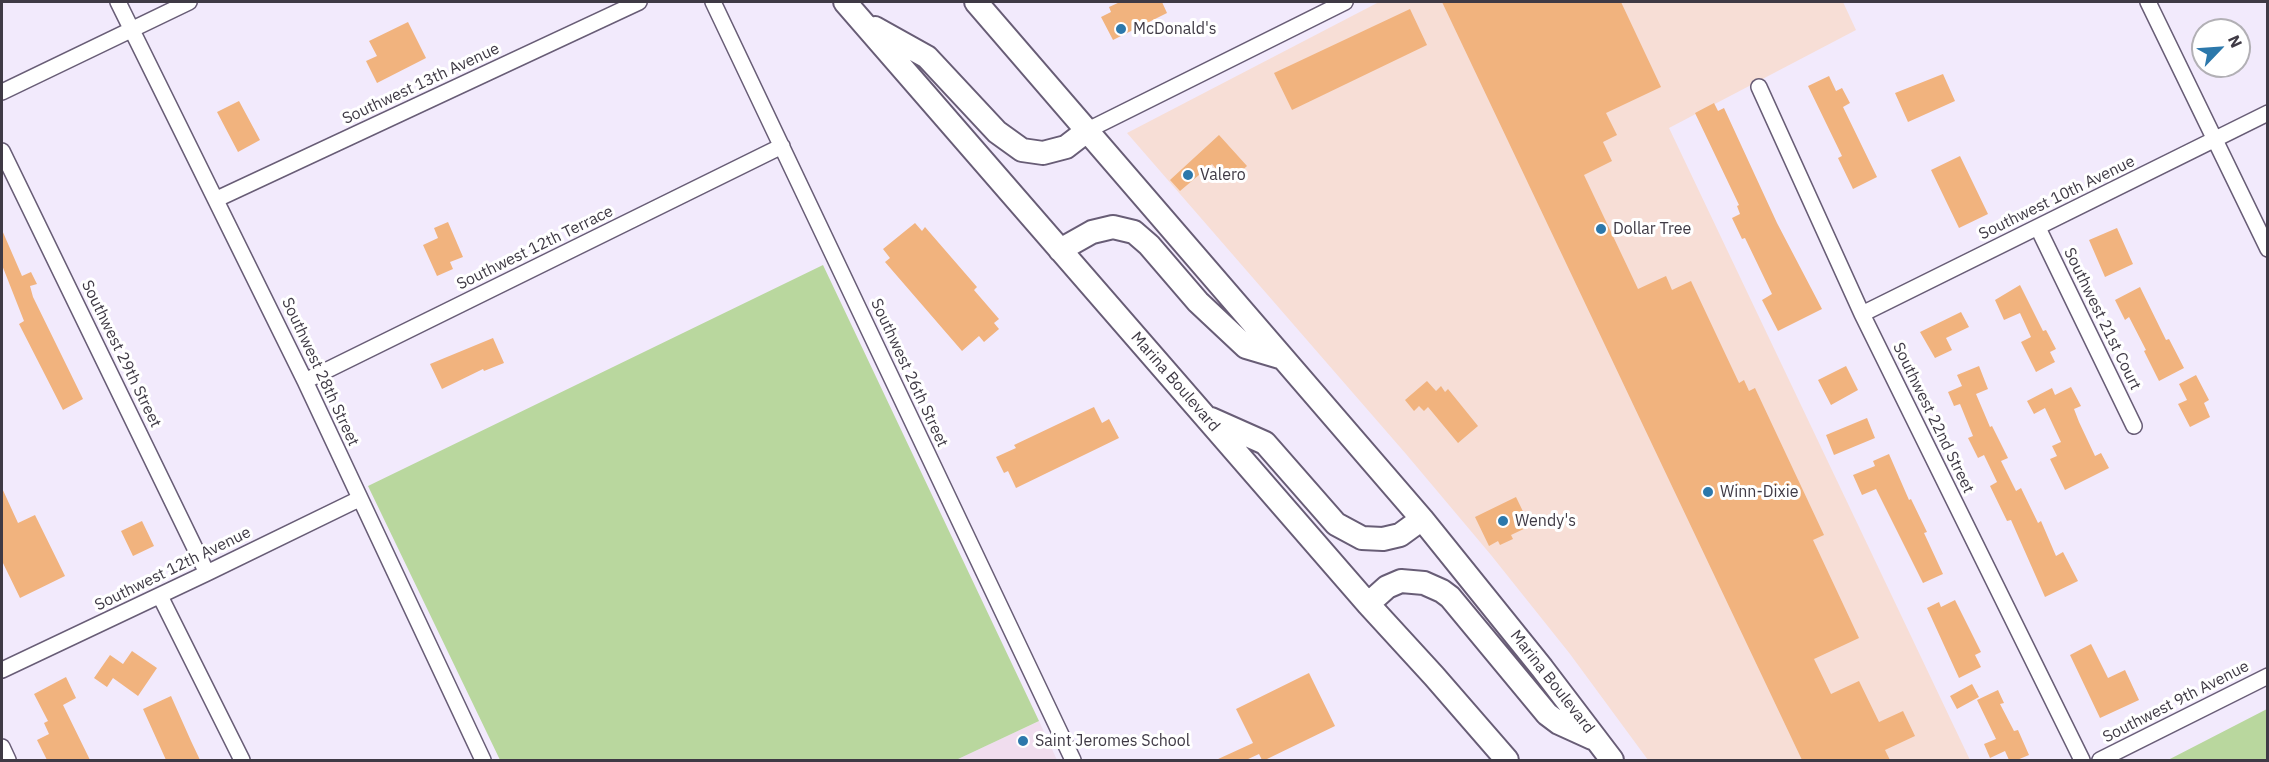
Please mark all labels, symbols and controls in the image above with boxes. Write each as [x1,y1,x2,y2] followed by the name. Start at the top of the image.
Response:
[2191,18,2251,78] north arrow
[1133,19,1217,39] place label: McDonald's
[1114,22,1128,36] marker: McDonald's
[2224,32,2247,51] text: N
[339,39,503,129] street label: Southwest 13th Avenue
[1976,152,2138,244] street label: Southwest 10th Avenue
[1200,165,1246,185] place label: Valero
[1181,168,1195,182] marker: Valero
[454,202,616,294] street label: Southwest 12th Terrace
[1613,219,1691,239] place label: Dollar Tree
[1594,222,1608,236] marker: Dollar Tree
[2059,245,2145,393] street label: Southwest 21st Court
[77,277,165,431] street label: Southwest 29th Street
[277,295,363,449] street label: Southwest 28th Street
[866,296,952,450] street label: Southwest 26th Street
[1127,328,1223,436] street label: Marina Boulevard
[1888,340,1978,496] street label: Southwest 22nd Street
[1720,482,1798,502] place label: Winn-Dixie
[1701,485,1715,499] marker: Winn-Dixie
[1515,511,1576,531] place label: Wendy's
[1496,514,1510,528] marker: Wendy's
[92,523,254,615] street label: Southwest 12th Avenue
[1506,627,1598,737] street label: Marina Boulevard
[2100,657,2252,747] street label: Southwest 9th Avenue
[1035,731,1190,751] place label: Saint Jeromes School
[1016,734,1030,748] marker: Saint Jeromes School

